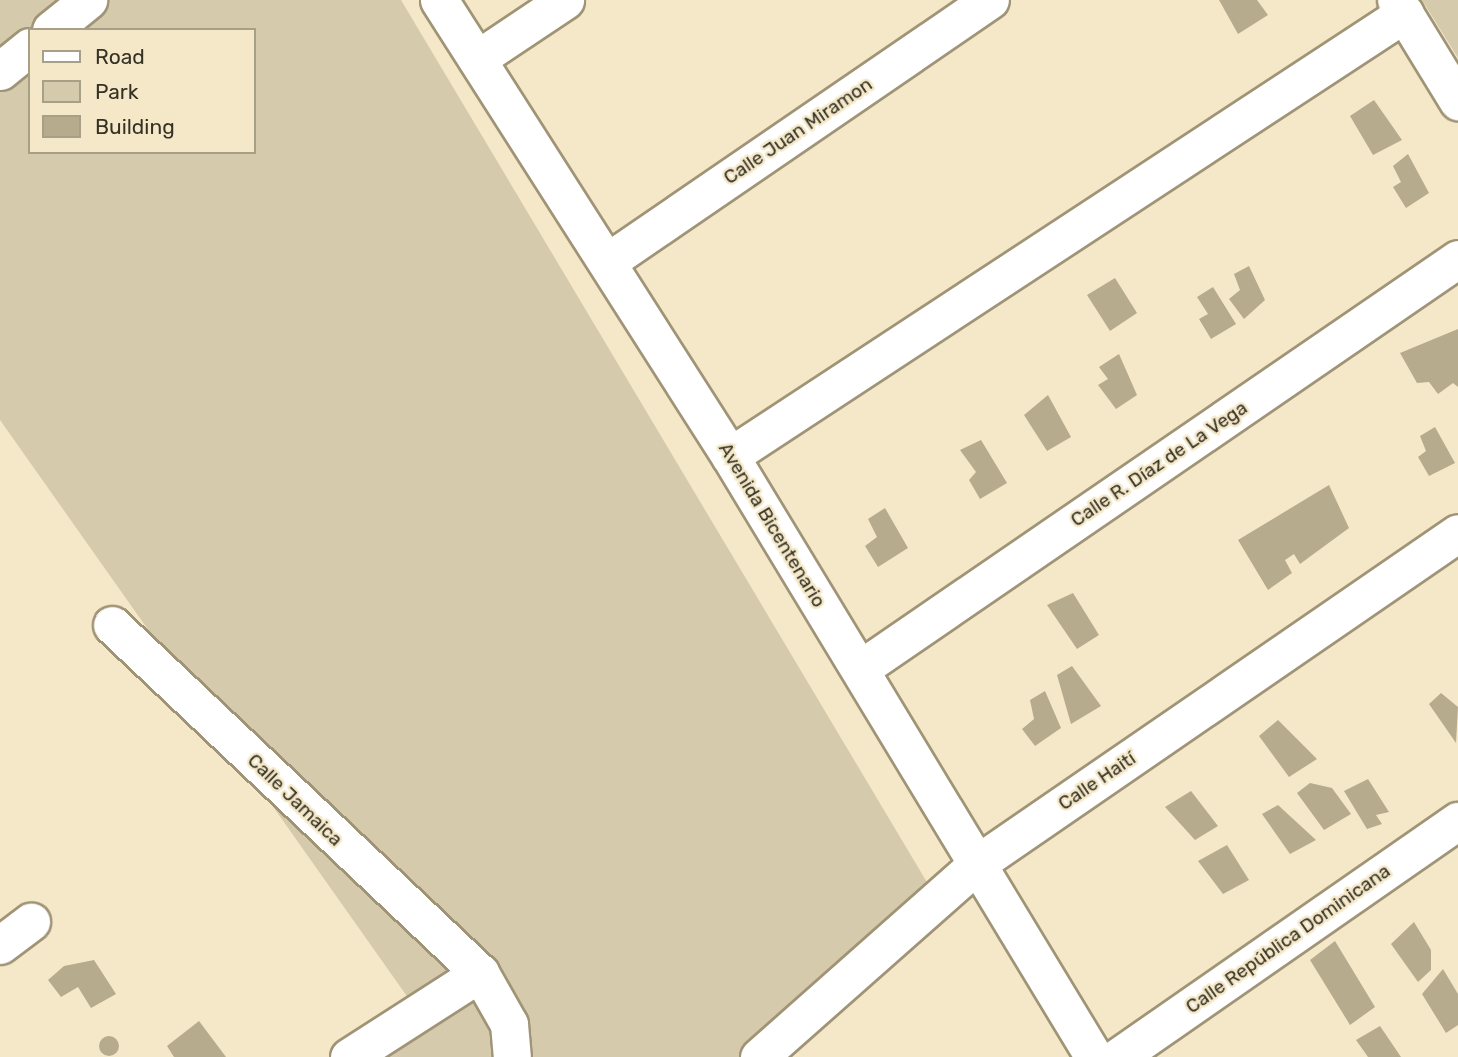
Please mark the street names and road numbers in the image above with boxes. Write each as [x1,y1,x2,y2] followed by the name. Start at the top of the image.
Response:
[719,73,877,189] street label: Calle Juan Miramon
[1066,396,1252,532] street label: Calle R. Díaz de La Vega
[714,439,830,611] street label: Avenida Bicentenario
[1054,747,1140,815] street label: Calle Haití
[243,749,347,851] street label: Calle Jamaica
[1181,860,1395,1018] street label: Calle República Dominicana

